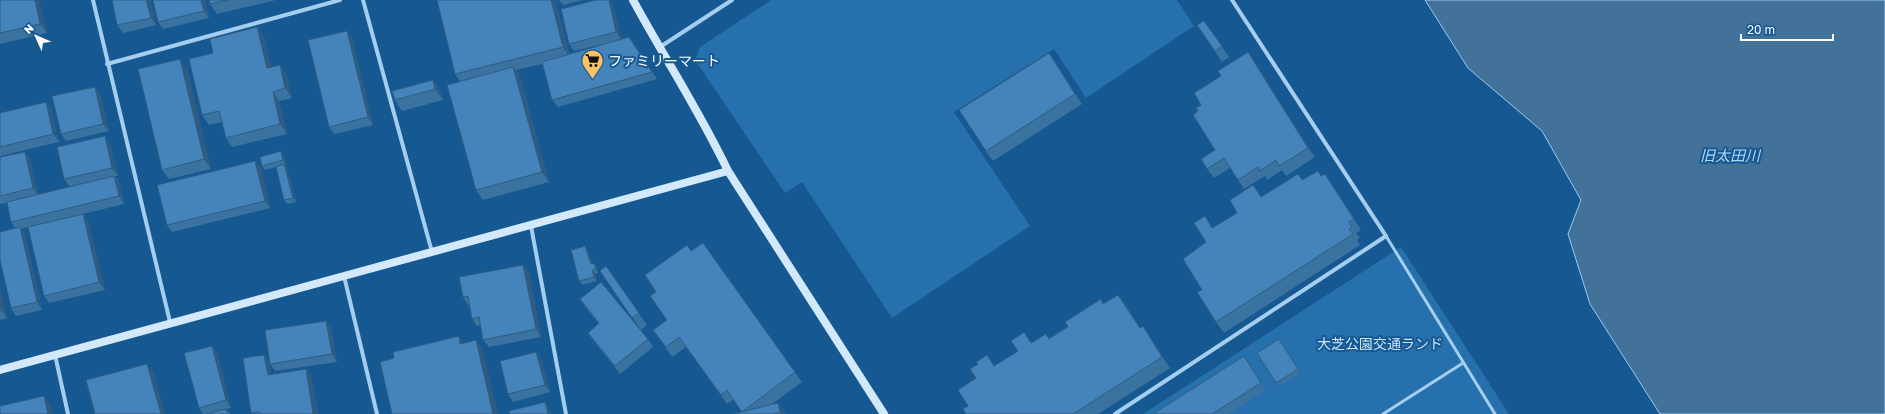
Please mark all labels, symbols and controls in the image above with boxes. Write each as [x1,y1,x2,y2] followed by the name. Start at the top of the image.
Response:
[16,16,56,56] north arrow
[1741,16,1833,42] scale bar
[21,21,36,36] text: N
[1747,22,1775,37] text: 20 m
[580,48,606,81] supermarket icon: ファミリーマート
[608,52,720,69] place label: ファミリーマート
[1700,146,1762,164] water label: 旧太田川
[1317,335,1443,352] park label: 大芝公園交通ランド

